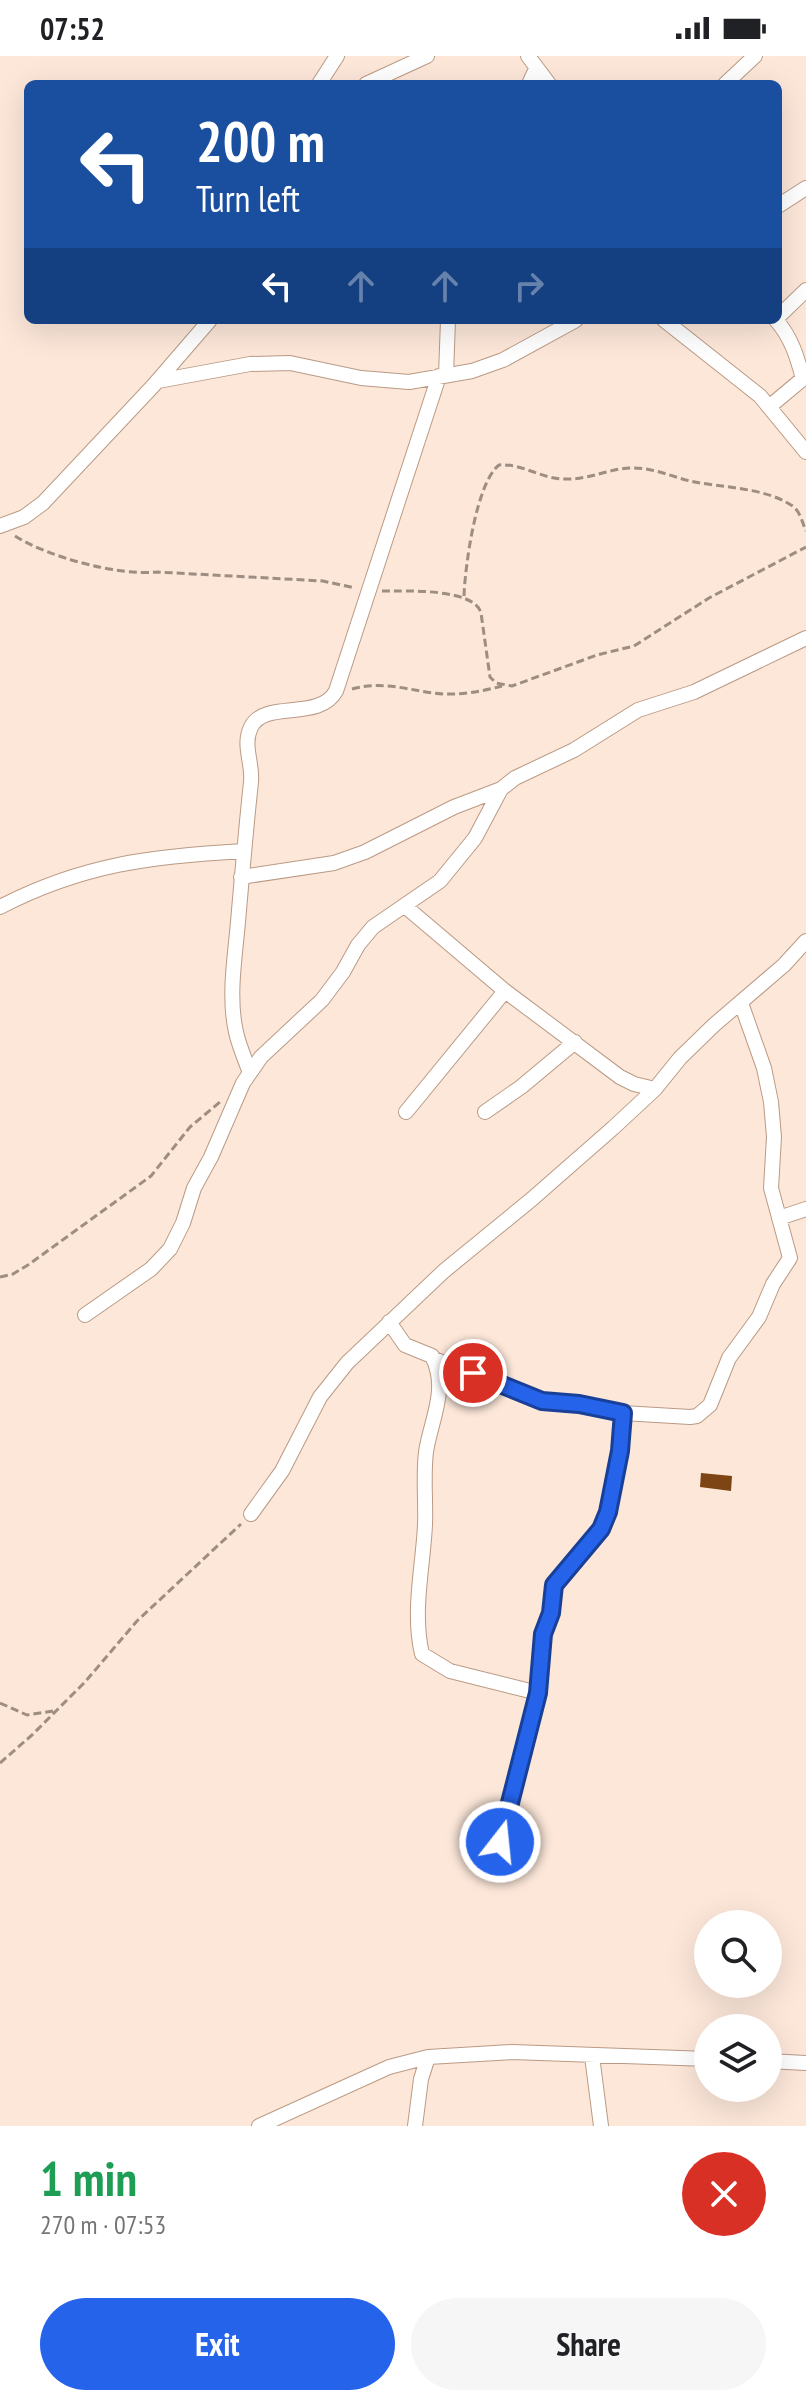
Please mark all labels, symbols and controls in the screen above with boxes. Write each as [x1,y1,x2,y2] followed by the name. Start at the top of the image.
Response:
[40,9,105,48] text: 07:52
[196,105,325,177] text: 200 m
[64,112,168,216] icon: left
[196,175,300,222] text: Turn left
[255,264,299,308] icon: left
[339,264,383,308] icon: ahead
[423,264,467,308] icon: ahead
[507,264,551,308] icon: right
[439,1339,507,1407] pin
[451,1351,495,1395] icon: arrive
[458,1800,542,1884] position arrow
[694,1910,782,2102] map controls
[694,1910,782,1998] button: search
[694,2014,782,2102] button: layers
[40,2147,137,2209] text: 1 min
[682,2152,766,2236] button: close
[40,2208,166,2241] text: 270 m · 07:53
[40,2298,395,2390] button: Exit
[411,2298,766,2390] button: Share

